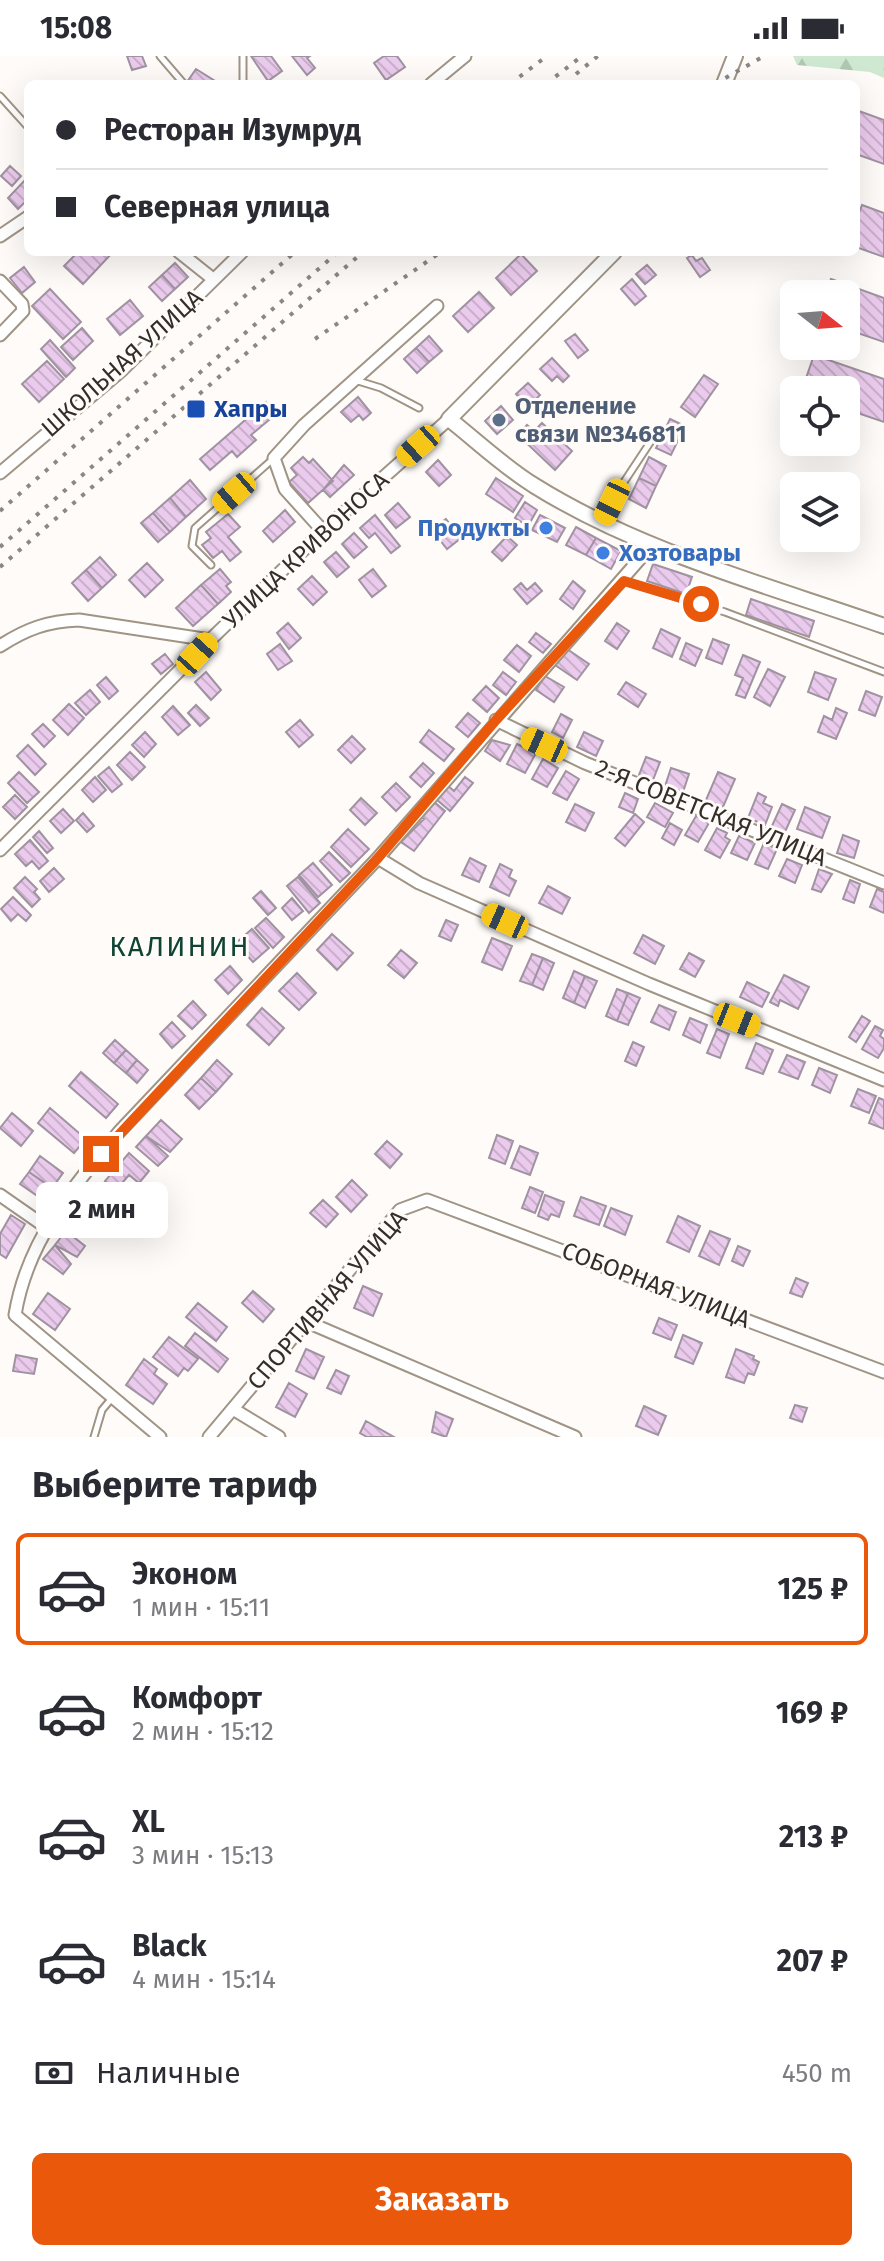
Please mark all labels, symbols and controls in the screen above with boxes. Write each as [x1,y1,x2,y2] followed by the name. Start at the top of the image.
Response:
[40,10,112,46] text: 15:08
[104,112,361,148] text: Ресторан Изумруд
[104,189,330,225] text: Северная улица
[780,280,860,360] north arrow
[780,280,860,552] map controls
[36,283,208,443] street label: ШКОЛЬНАЯ УЛИЦА
[780,376,860,456] button: locate
[515,392,687,448] place label: Отделение связи №346811
[213,395,287,423] place label: Хапры
[185,398,207,420] marker: Хапры
[490,411,508,429] marker: Отделение связи №346811
[392,421,444,471] car
[217,466,395,634] street label: УЛИЦА КРИВОНОСА
[208,468,260,518] car
[780,472,860,552] button: layers
[591,475,633,529] car
[417,514,530,542] place label: Продукты
[537,519,555,537] marker: Продукты
[618,539,741,567] place label: Хозтовары
[594,544,612,562] marker: Хозтовары
[683,586,719,622] route start
[172,628,222,680] car
[517,724,571,766] car
[591,754,831,872] street label: 2-Я СОВЕТСКАЯ УЛИЦА
[478,900,532,942] car
[109,930,251,963] district label: КАЛИНИН
[710,1000,764,1040] car
[83,1136,119,1172] route end
[35,1182,167,1238] callout: 2 мин
[68,1194,136,1225] text: 2 мин
[242,1204,413,1395] street label: СПОРТИВНАЯ УЛИЦА
[558,1236,754,1334] street label: СОБОРНАЯ УЛИЦА
[32,1463,318,1507] text: Выберите тариф
[36,1553,108,1625] icon: car
[132,1556,237,1592] text: Эконом
[778,1571,848,1607] text: 125 ₽
[132,1592,270,1623] text: 1 мин · 15:11
[36,1677,108,1749] icon: car
[132,1680,262,1716] text: Комфорт
[776,1695,848,1731] text: 169 ₽
[132,1716,274,1747] text: 2 мин · 15:12
[36,1801,108,1873] icon: car
[132,1804,165,1840] text: XL
[779,1819,848,1855] text: 213 ₽
[132,1840,274,1871] text: 3 мин · 15:13
[36,1925,108,1997] icon: car
[132,1928,207,1964] text: Black
[777,1943,848,1979] text: 207 ₽
[132,1964,276,1995] text: 4 мин · 15:14
[32,2051,76,2095] icon: cash
[96,2055,241,2091] text: Наличные
[782,2058,852,2089] text: 450 m
[32,2153,852,2245] button: Заказать

